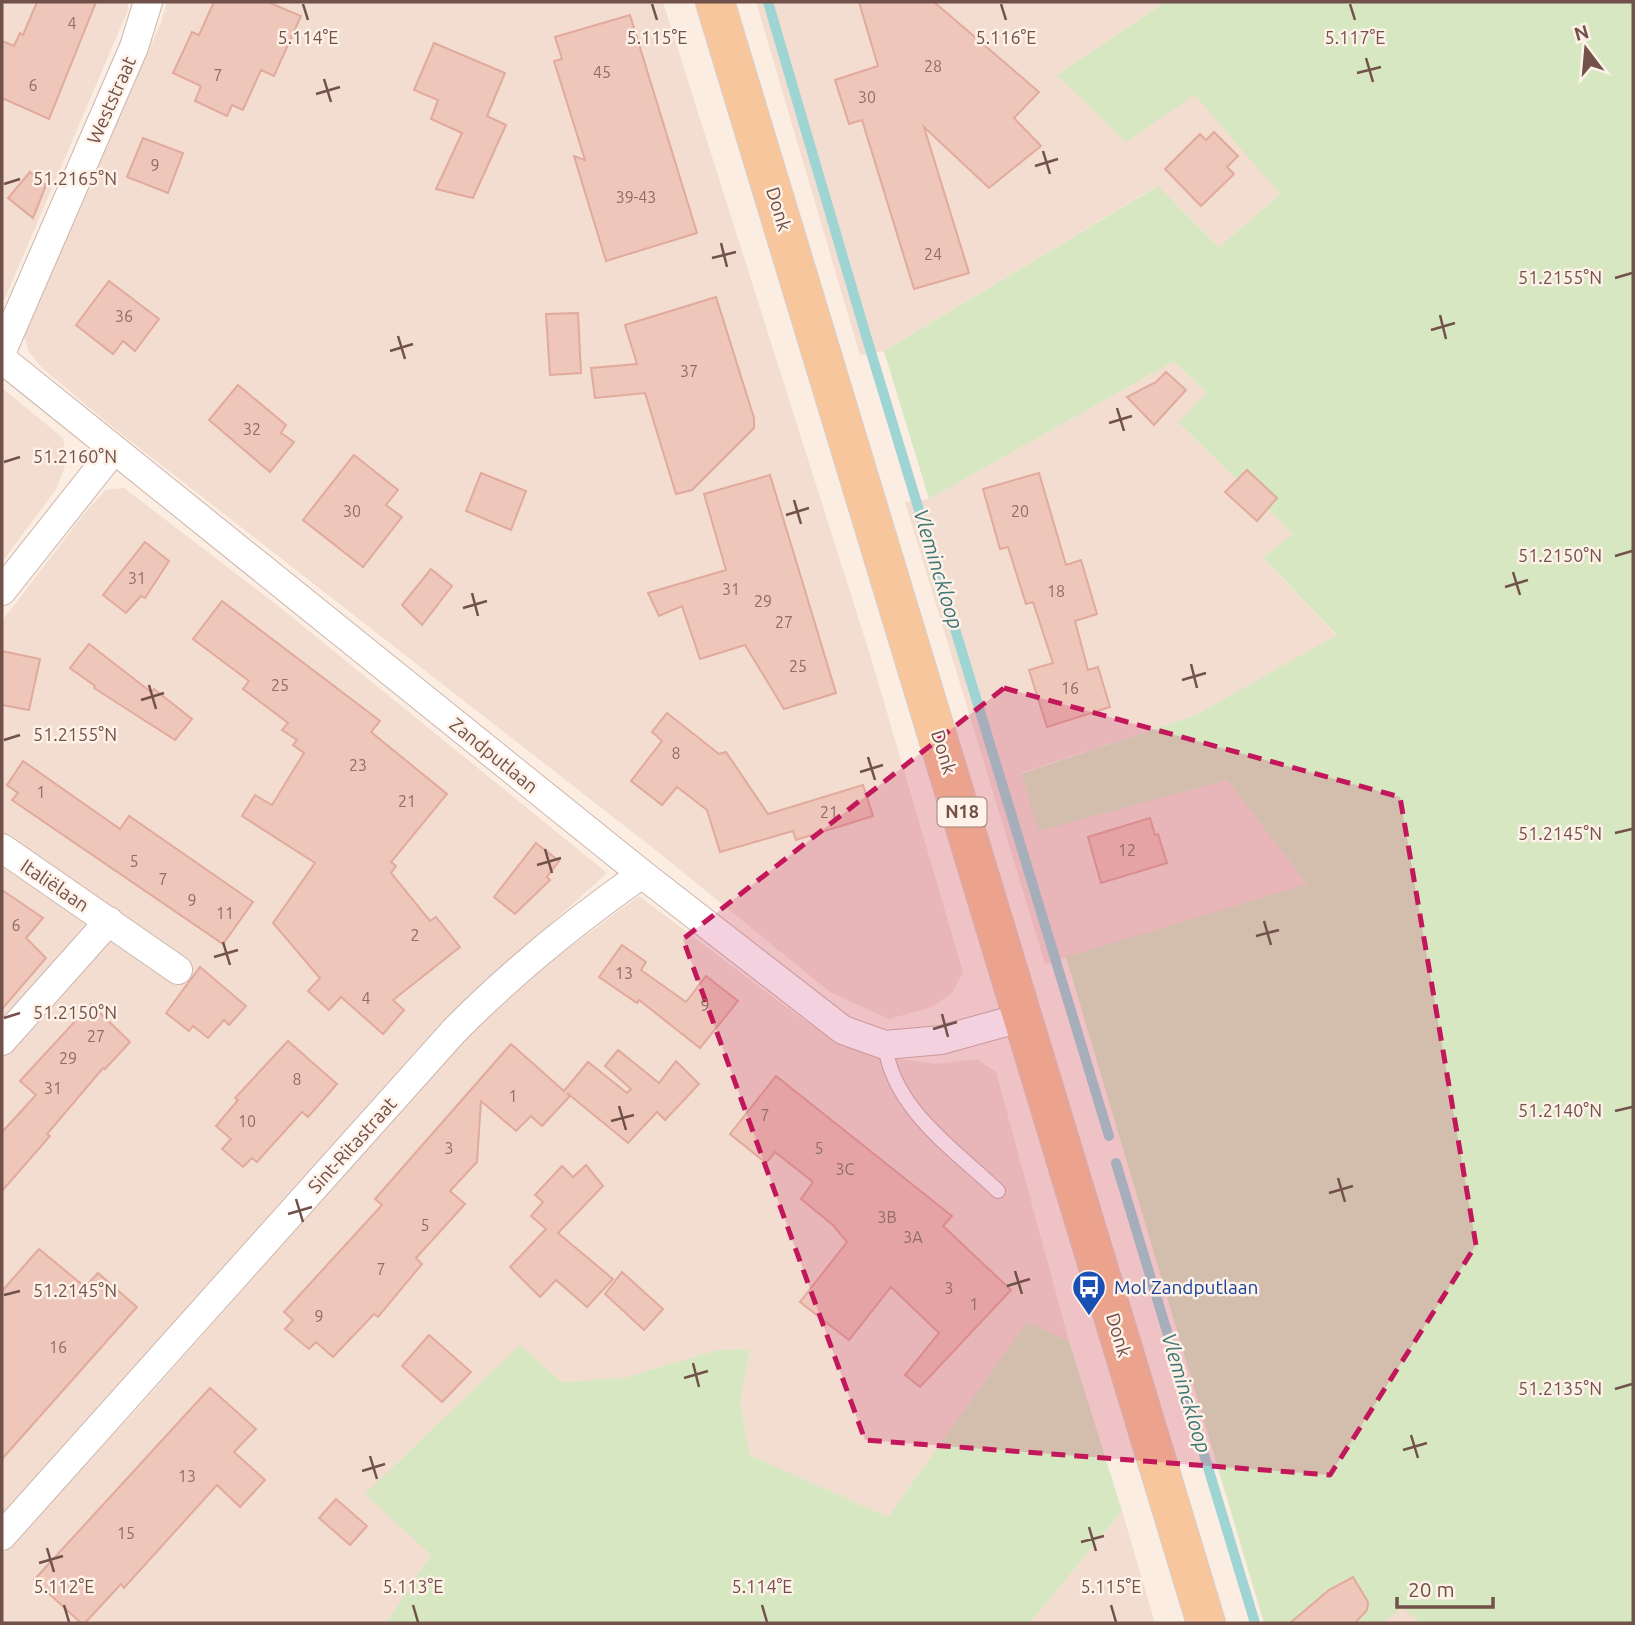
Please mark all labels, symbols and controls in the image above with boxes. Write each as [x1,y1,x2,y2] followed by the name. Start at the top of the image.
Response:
[67,14,77,32] house number: 4
[1551,14,1621,84] north arrow
[1571,20,1591,45] text: N
[278,27,338,47] text: 5.114°E
[627,27,687,47] text: 5.115°E
[976,27,1036,47] text: 5.116°E
[1325,27,1385,47] text: 5.117°E
[82,52,140,147] street label: Weststraat
[924,57,942,75] house number: 28
[593,63,611,81] house number: 45
[213,66,223,84] house number: 7
[28,76,38,94] house number: 6
[858,88,876,106] house number: 30
[150,156,160,174] house number: 9
[33,168,117,188] text: 51.2165°N
[762,184,796,234] street label: Donk
[616,188,656,206] house number: 39-43
[924,245,942,263] house number: 24
[1518,267,1602,287] text: 51.2155°N
[115,307,133,325] house number: 36
[680,362,698,380] house number: 37
[243,420,261,438] house number: 32
[33,446,117,466] text: 51.2160°N
[343,502,361,520] house number: 30
[1011,502,1029,520] house number: 20
[909,506,969,631] water label: Vleminckloop
[1518,545,1602,565] text: 51.2150°N
[128,569,146,587] house number: 31
[722,580,740,598] house number: 31
[1047,582,1065,600] house number: 18
[754,592,772,610] house number: 29
[775,613,793,631] house number: 27
[789,657,807,675] house number: 25
[271,676,289,694] house number: 25
[1061,679,1079,697] house number: 16
[445,713,543,797] street label: Zandputlaan
[33,724,117,744] text: 51.2155°N
[927,727,961,777] street label: Donk
[671,744,681,762] house number: 8
[349,756,367,774] house number: 23
[36,783,46,801] house number: 1
[398,792,416,810] house number: 21
[937,798,986,826] road number: N18
[820,803,838,821] house number: 21
[1518,823,1602,843] text: 51.2145°N
[1118,841,1136,859] house number: 12
[129,852,139,870] house number: 5
[17,854,93,916] street label: Italiëlaan
[158,870,168,888] house number: 7
[187,891,197,909] house number: 9
[216,904,234,922] house number: 11
[11,916,21,934] house number: 6
[410,926,420,944] house number: 2
[615,964,633,982] house number: 13
[361,989,371,1007] house number: 4
[700,996,710,1014] house number: 9
[33,1002,117,1022] text: 51.2150°N
[87,1027,105,1045] house number: 27
[59,1049,77,1067] house number: 29
[292,1070,302,1088] house number: 8
[44,1079,62,1097] house number: 31
[508,1087,518,1105] house number: 1
[303,1092,401,1197] street label: Sint-Ritastraat
[1518,1100,1602,1120] text: 51.2140°N
[760,1106,770,1124] house number: 7
[238,1112,256,1130] house number: 10
[444,1139,454,1157] house number: 3
[814,1139,824,1157] house number: 5
[836,1160,855,1178] house number: 3C
[877,1208,897,1226] house number: 3B
[420,1216,430,1234] house number: 5
[903,1228,923,1246] house number: 3A
[376,1260,386,1278] house number: 7
[1070,1268,1108,1317] bus stop icon: Mol Zandputlaan
[1114,1276,1258,1298] place label: Mol Zandputlaan
[944,1279,954,1297] house number: 3
[33,1280,117,1300] text: 51.2145°N
[969,1295,979,1313] house number: 1
[314,1307,324,1325] house number: 9
[1102,1310,1136,1360] street label: Donk
[1157,1330,1217,1455] water label: Vleminckloop
[49,1338,67,1356] house number: 16
[1518,1378,1602,1398] text: 51.2135°N
[178,1467,196,1485] house number: 13
[117,1524,135,1542] house number: 15
[1397,1566,1493,1610] scale bar
[34,1576,94,1596] text: 5.112°E
[383,1576,443,1596] text: 5.113°E
[732,1576,792,1596] text: 5.114°E
[1081,1576,1141,1596] text: 5.115°E
[1408,1577,1455,1601] text: 20 m

